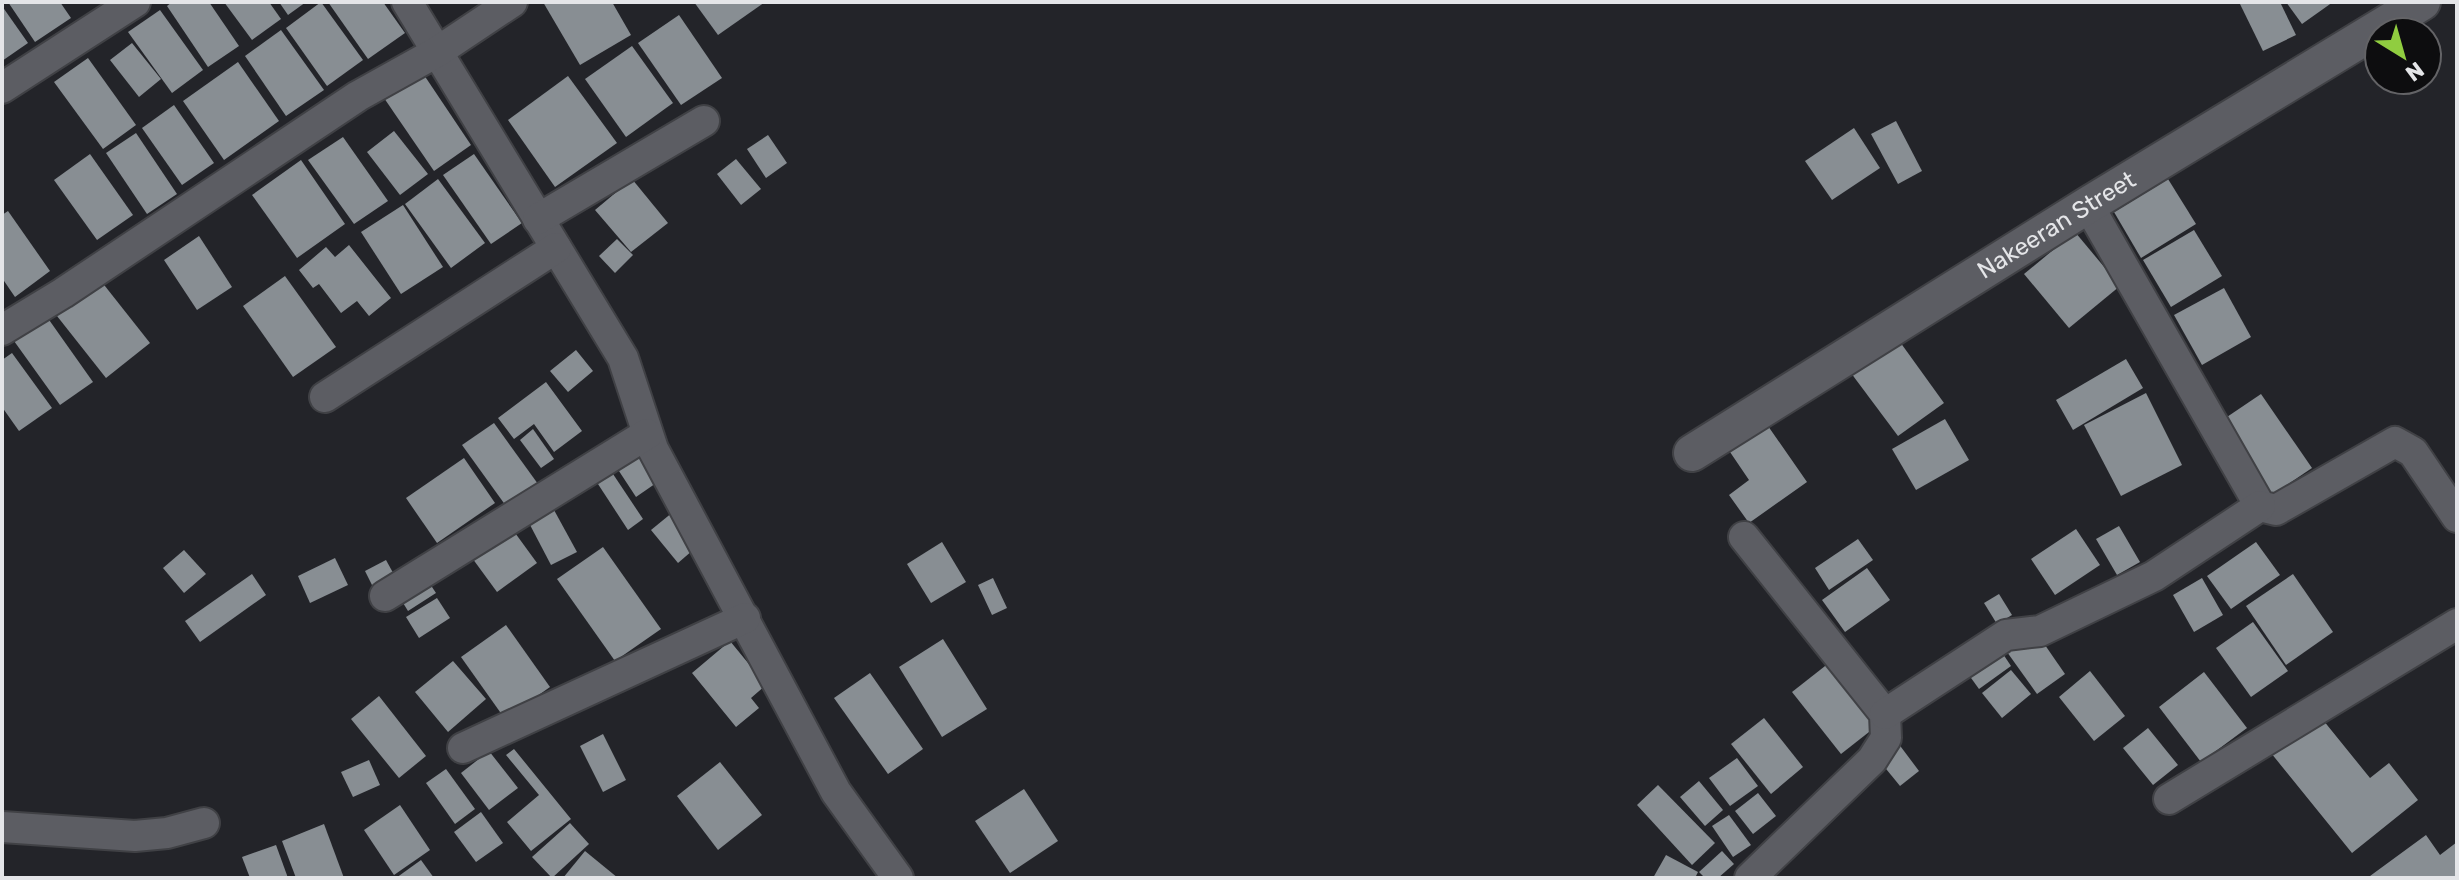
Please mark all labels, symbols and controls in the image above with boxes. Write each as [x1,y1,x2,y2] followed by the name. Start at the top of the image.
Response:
[2363,16,2443,96] north arrow
[2400,56,2429,87] text: N
[1972,165,2141,285] street label: Nakeeran Street

